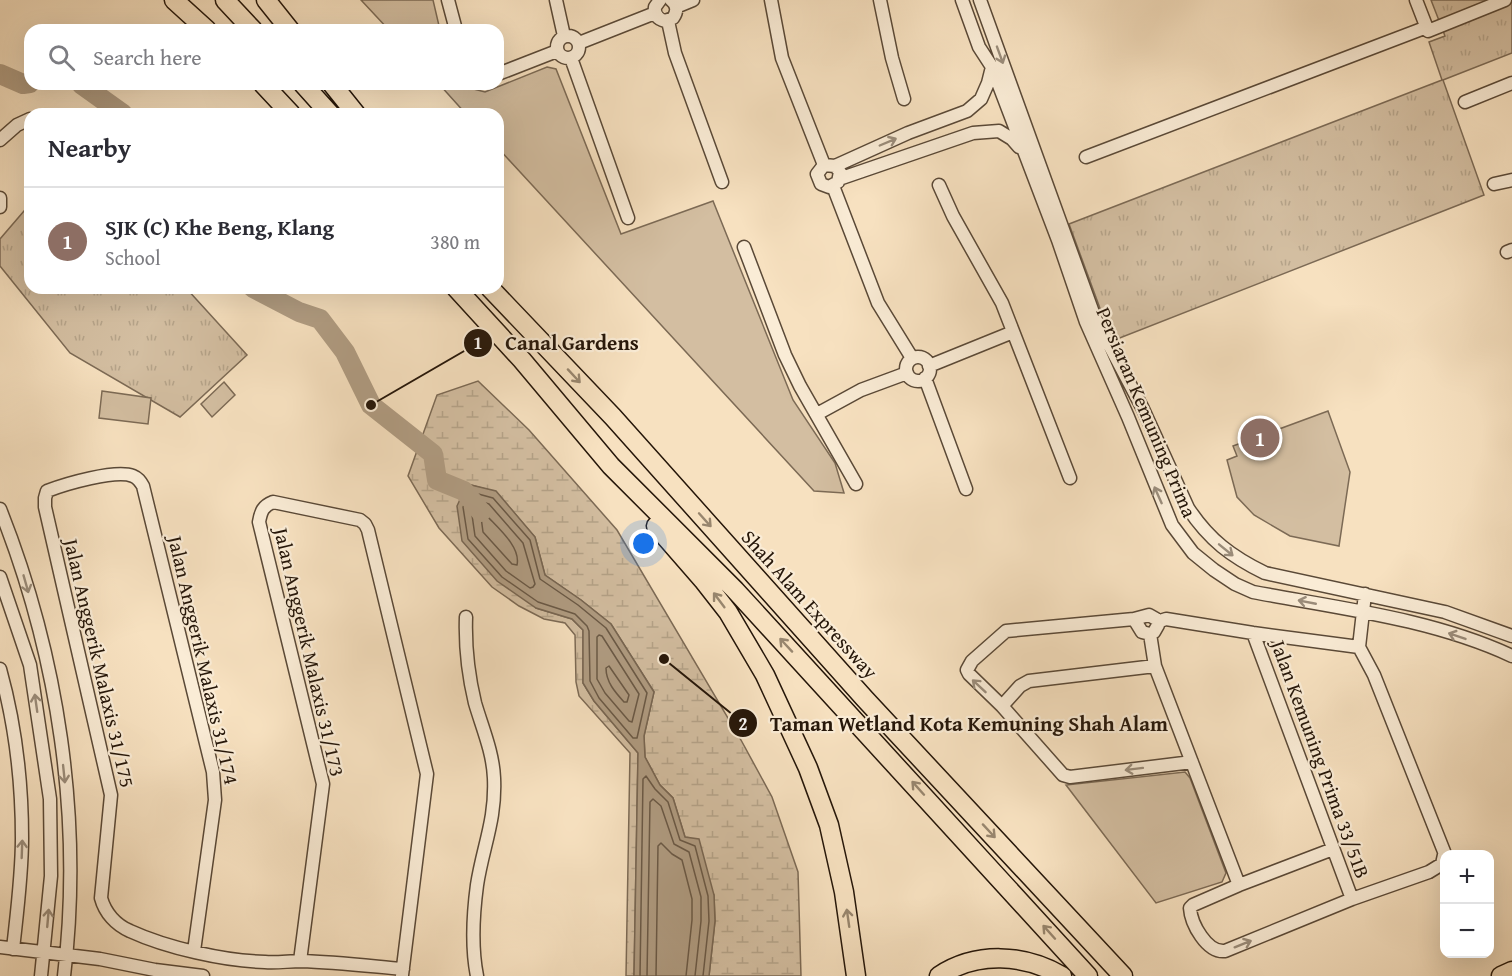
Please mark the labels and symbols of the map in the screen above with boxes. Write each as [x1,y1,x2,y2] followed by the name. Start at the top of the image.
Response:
[995,45,1006,64] one-way arrow
[879,136,897,147] one-way arrow
[1090,302,1205,522] street label: Persiaran Kemuning Prima
[463,323,651,362] callout: Canal Gardens
[505,327,639,358] text: Canal Gardens
[473,329,483,356] text: 1
[566,369,581,384] one-way arrow
[1240,416,1280,460] pin: 1
[1152,486,1163,504] one-way arrow
[698,513,712,528] one-way arrow
[267,522,353,779] street label: Jalan Anggerik Malaxis 31/173
[735,523,885,685] street label: Shah Alam Expressway
[629,529,658,558] your location
[161,530,247,787] street label: Jalan Anggerik Malaxis 31/174
[57,533,143,790] street label: Jalan Anggerik Malaxis 31/175
[1218,543,1234,556] one-way arrow
[21,574,33,593] one-way arrow
[712,593,725,609] one-way arrow
[1297,596,1317,607] one-way arrow
[1449,629,1467,640] one-way arrow
[1263,633,1378,882] street label: Jalan Kemuning Prima 33/51B
[779,638,793,653] one-way arrow
[972,678,987,693] one-way arrow
[30,694,41,713] one-way arrow
[728,704,1180,743] callout: Taman Wetland Kota Kemuning Shah Alam
[770,708,1168,739] text: Taman Wetland Kota Kemuning Shah Alam
[738,710,748,737] text: 2
[59,764,70,784] one-way arrow
[1125,764,1145,775] one-way arrow
[911,781,925,796] one-way arrow
[982,824,996,839] one-way arrow
[16,839,27,859] one-way arrow
[43,908,54,928] one-way arrow
[843,909,854,928] one-way arrow
[1042,925,1056,940] one-way arrow
[1233,938,1252,949] one-way arrow

